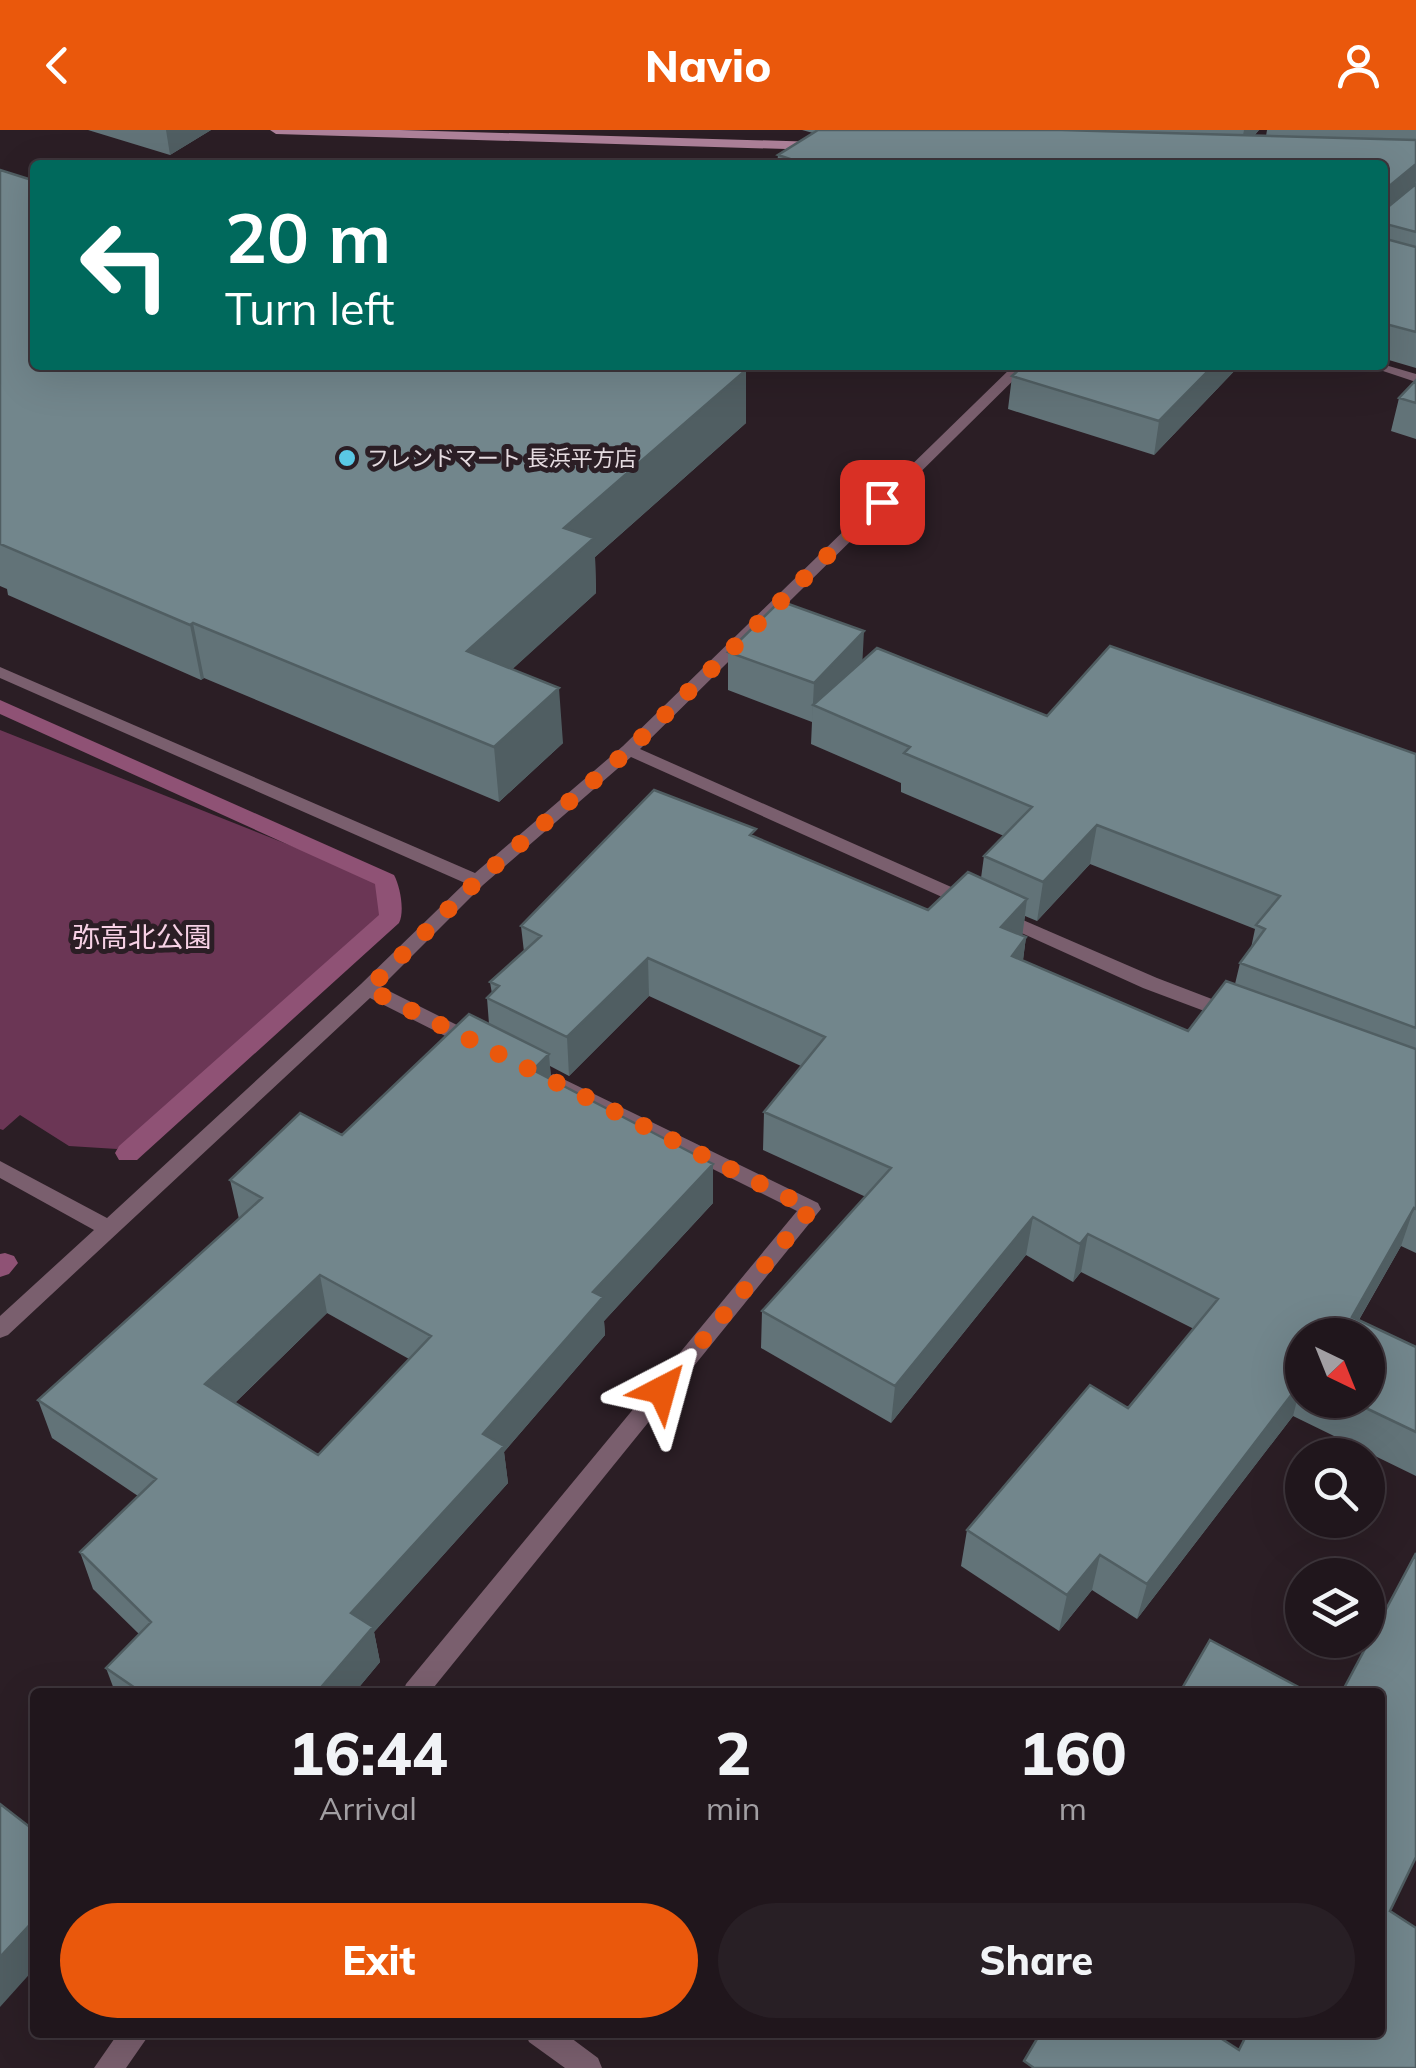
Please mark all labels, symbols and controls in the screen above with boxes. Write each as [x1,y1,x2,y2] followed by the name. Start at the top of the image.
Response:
[645,37,771,93] text: Navio
[30,38,85,93] icon: back
[1331,38,1386,93] icon: person
[225,193,391,281] text: 20 m
[60,200,190,330] icon: left
[225,280,394,336] text: Turn left
[367,444,637,472] place label: フレンドマート 長浜平方店
[336,447,358,469] marker: フレンドマート 長浜平方店
[840,460,925,545] pin
[855,475,910,530] icon: arrive
[72,919,212,954] park label: 弥高北公園
[1285,1318,1385,1418] north arrow
[1285,1318,1385,1658] map controls
[610,1338,714,1442] position arrow
[1285,1438,1385,1538] button: search
[1285,1558,1385,1658] button: layers
[288,1715,448,1790] text: 16:44
[715,1715,751,1790] text: 2
[1019,1715,1127,1790] text: 160
[319,1788,417,1828] text: Arrival
[706,1788,761,1828] text: min
[1059,1788,1087,1828] text: m
[60,1903,698,2018] button: Exit
[718,1903,1355,2018] button: Share

